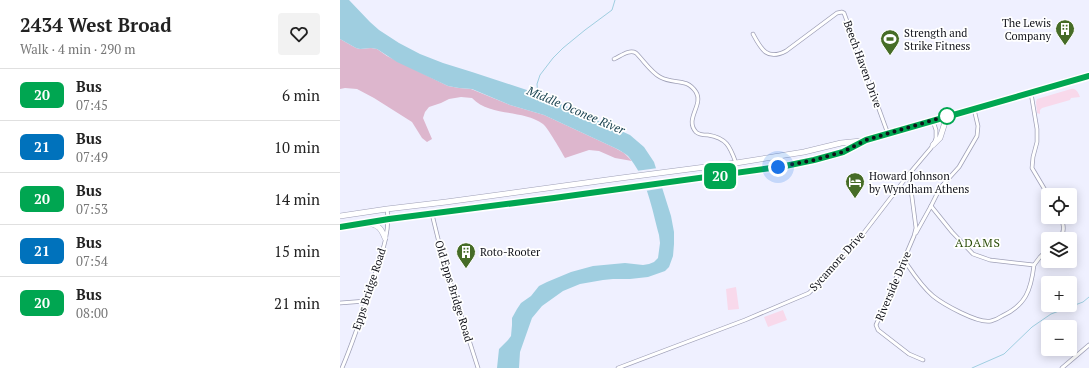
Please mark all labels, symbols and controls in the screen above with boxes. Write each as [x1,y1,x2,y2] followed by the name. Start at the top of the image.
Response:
[20,12,172,37] text: 2434 West Broad
[278,13,320,55] button: heart
[1002,16,1051,43] place label: The Lewis Company
[841,18,885,110] street label: Beech Haven Drive
[1054,18,1076,46] building icon: The Lewis Company
[904,26,970,53] place label: Strength and Strike Fitness
[879,28,901,56] sports icon: Strength and Strike Fitness
[20,40,135,58] text: Walk · 4 min · 290 m
[76,76,102,96] text: Bus
[524,82,628,138] water label: Middle Oconee River
[34,85,50,104] text: 20
[282,85,320,105] text: 6 min
[76,96,108,114] text: 07:45
[938,107,956,125] unlabelled marker
[76,128,102,148] text: Bus
[34,137,50,156] text: 21
[274,137,320,157] text: 10 min
[76,148,108,166] text: 07:49
[768,157,788,177] your location
[702,163,738,189] line badge: 20
[712,166,728,185] text: 20
[869,169,969,196] place label: Howard Johnson by Wyndham Athens
[844,171,866,199] hotel icon: Howard Johnson by Wyndham Athens
[76,180,102,200] text: Bus
[1041,188,1077,356] map controls
[1041,188,1077,224] button: locate
[34,189,50,208] text: 20
[274,189,320,209] text: 14 min
[76,200,108,218] text: 07:53
[806,228,868,294] street label: Sycamore Drive
[76,232,102,252] text: Bus
[1041,232,1077,268] button: layers
[955,235,1001,250] district label: ADAMS
[432,239,476,343] street label: Old Epps Bridge Road
[34,241,50,260] text: 21
[274,241,320,261] text: 15 min
[455,241,477,269] building icon: Roto-Rooter
[480,245,541,259] place label: Roto-Rooter
[349,246,389,332] street label: Epps Bridge Road
[872,249,914,323] street label: Riverside Drive
[76,252,108,270] text: 07:54
[1041,276,1077,312] button: +
[76,284,102,304] text: Bus
[34,293,50,312] text: 20
[274,293,320,313] text: 21 min
[76,304,108,322] text: 08:00
[1041,320,1077,356] button: −

